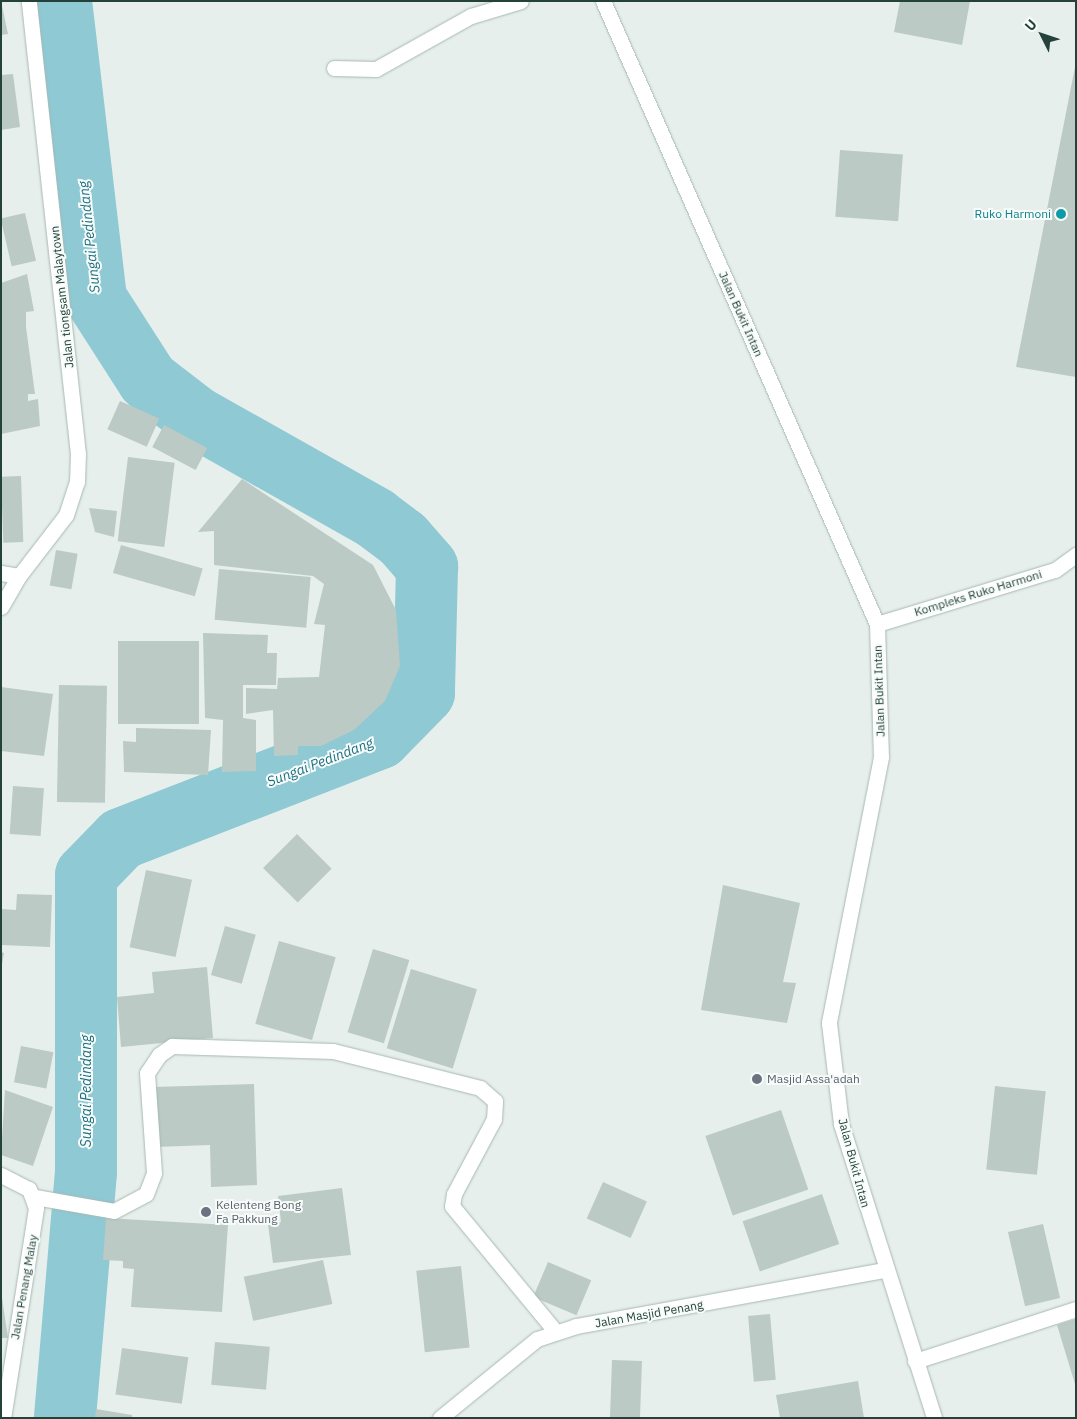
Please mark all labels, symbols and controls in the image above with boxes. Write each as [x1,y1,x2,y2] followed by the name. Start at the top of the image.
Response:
[1017,10,1067,60] north arrow
[1021,16,1041,35] text: U
[75,180,103,294] water label: Sungai Pedindang
[975,207,1051,221] place label: Ruko Harmoni
[1055,208,1067,220] marker: Ruko Harmoni
[47,225,77,369] street label: Jalan tiongsam Malaytown
[716,269,766,359] street label: Jalan Bukit Intan
[912,567,1044,619] street label: Kompleks Ruko Harmoni
[870,645,888,737] street label: Jalan Bukit Intan
[265,734,375,790] water label: Sungai Pedindang
[78,1035,94,1147] water label: Sungai Pedindang
[767,1072,860,1086] place label: Masjid Assa'adah
[751,1073,763,1085] marker: Masjid Assa'adah
[835,1117,873,1209] street label: Jalan Bukit Intan
[216,1198,301,1226] place label: Kelenteng Bong Fa Pakkung
[200,1206,212,1218] marker: Kelenteng Bong Fa Pakkung
[8,1233,40,1341] street label: Jalan Penang Malay
[594,1297,704,1331] street label: Jalan Masjid Penang

